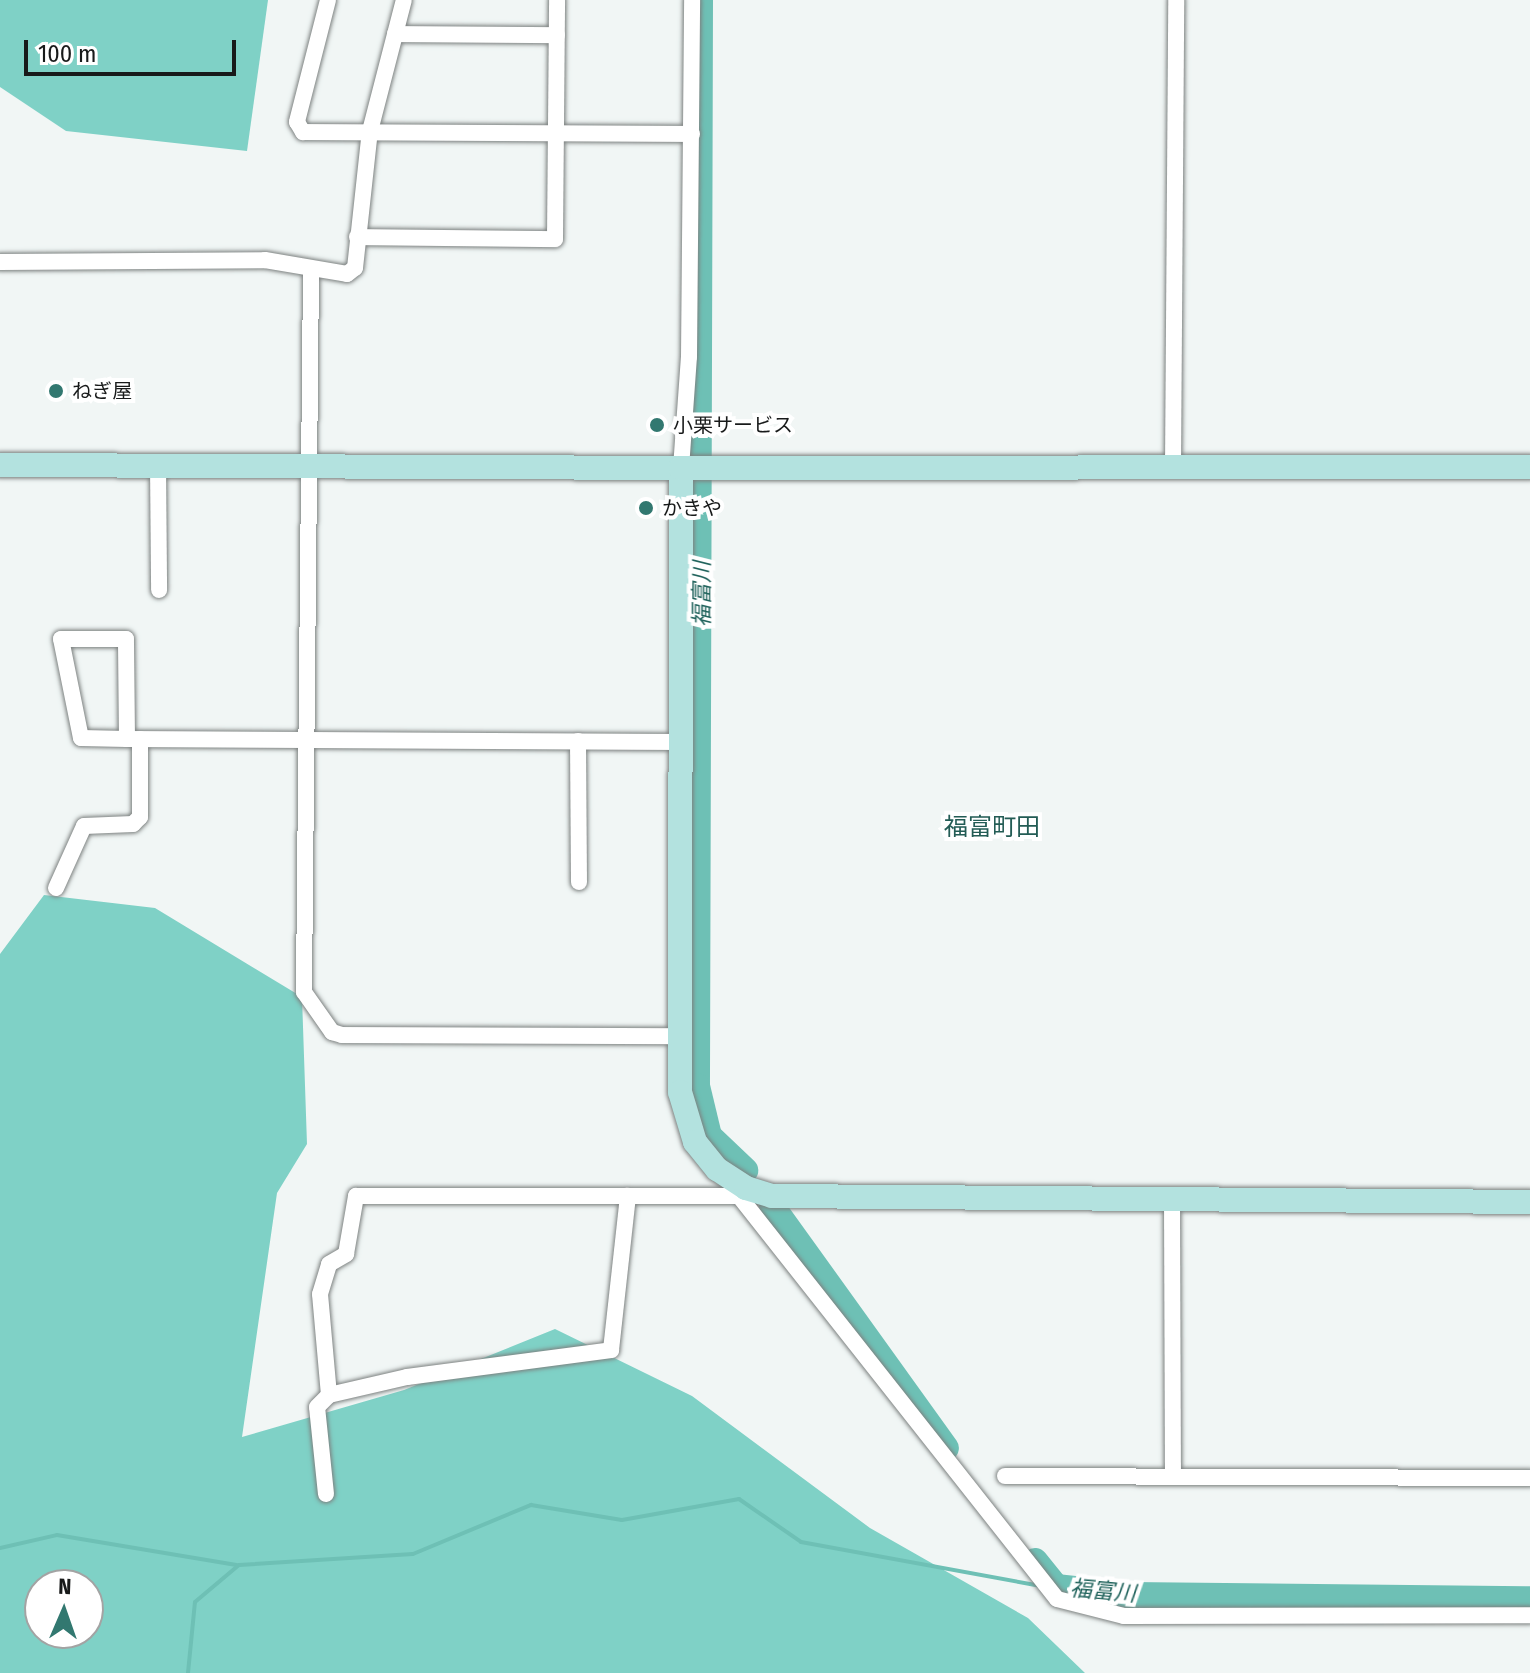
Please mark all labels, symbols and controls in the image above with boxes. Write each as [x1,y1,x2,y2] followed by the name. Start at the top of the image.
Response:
[28,24,240,74] scale bar
[38,40,96,68] text: 100 m
[72,379,132,403] place label: ねぎ屋
[47,382,65,400] marker: ねぎ屋
[673,413,793,437] place label: 小栗サービス
[648,416,666,434] marker: 小栗サービス
[662,496,722,520] place label: かきや
[637,499,655,517] marker: かきや
[689,561,715,627] water label: 福富川
[944,814,1040,842] district label: 福富町田
[24,1569,104,1649] north arrow
[58,1573,72,1600] text: N
[1069,1575,1137,1607] water label: 福富川

